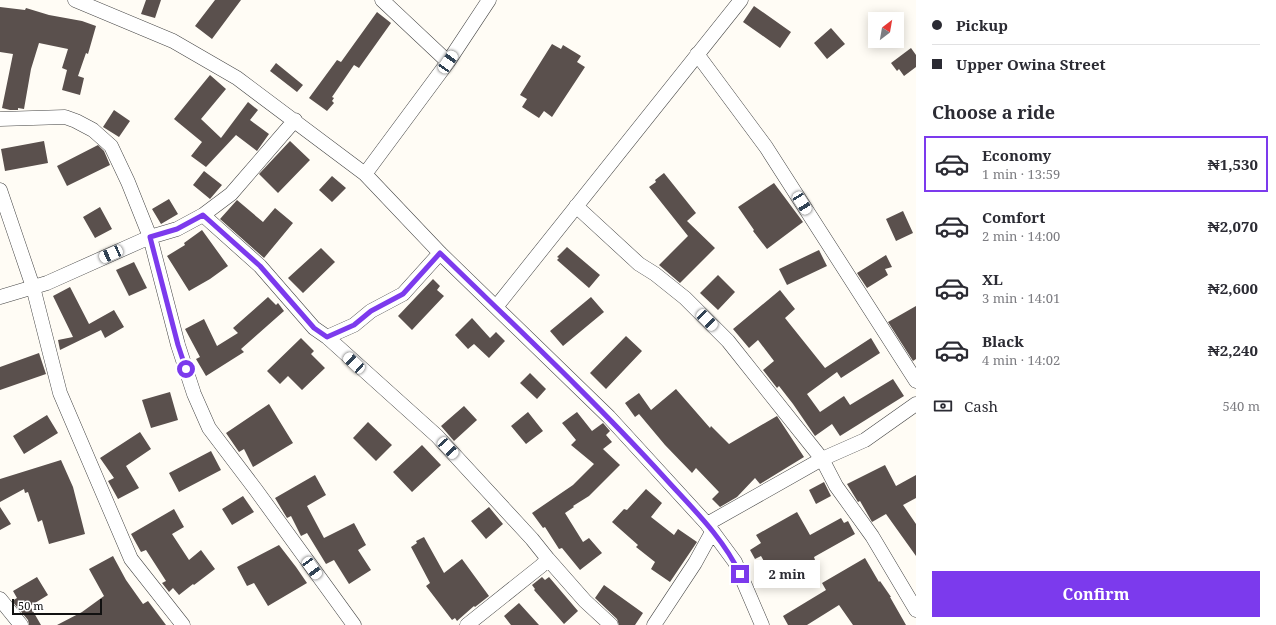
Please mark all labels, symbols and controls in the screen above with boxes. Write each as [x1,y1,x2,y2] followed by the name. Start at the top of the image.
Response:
[868,12,904,48] north arrow
[868,12,904,48] map controls
[956,15,1008,35] text: Pickup
[436,49,460,75] car
[956,54,1106,74] text: Upper Owina Street
[932,100,1055,124] text: Choose a ride
[982,145,1051,165] text: Economy
[934,146,970,182] icon: car
[1208,154,1258,174] text: ₦1,530
[982,165,1060,183] text: 1 min · 13:59
[791,190,813,216] car
[982,207,1045,227] text: Comfort
[934,208,970,244] icon: car
[1208,216,1258,236] text: ₦2,070
[982,227,1060,245] text: 2 min · 14:00
[98,244,124,264] car
[982,269,1003,289] text: XL
[934,270,970,306] icon: car
[1208,278,1258,298] text: ₦2,600
[982,289,1060,307] text: 3 min · 14:01
[694,307,720,333] car
[982,331,1024,351] text: Black
[934,332,970,368] icon: car
[1208,340,1258,360] text: ₦2,240
[341,350,367,376] car
[982,351,1060,369] text: 4 min · 14:02
[177,360,195,378] route start
[932,395,954,417] icon: cash
[964,396,998,416] text: Cash
[1223,397,1260,415] text: 540 m
[435,435,461,461] car
[300,555,324,581] car
[754,560,820,588] callout: 2 min
[731,565,749,583] route end
[769,565,805,583] text: 2 min
[932,571,1260,617] button: Confirm
[12,597,102,616] scale bar
[18,598,44,613] text: 50 m

